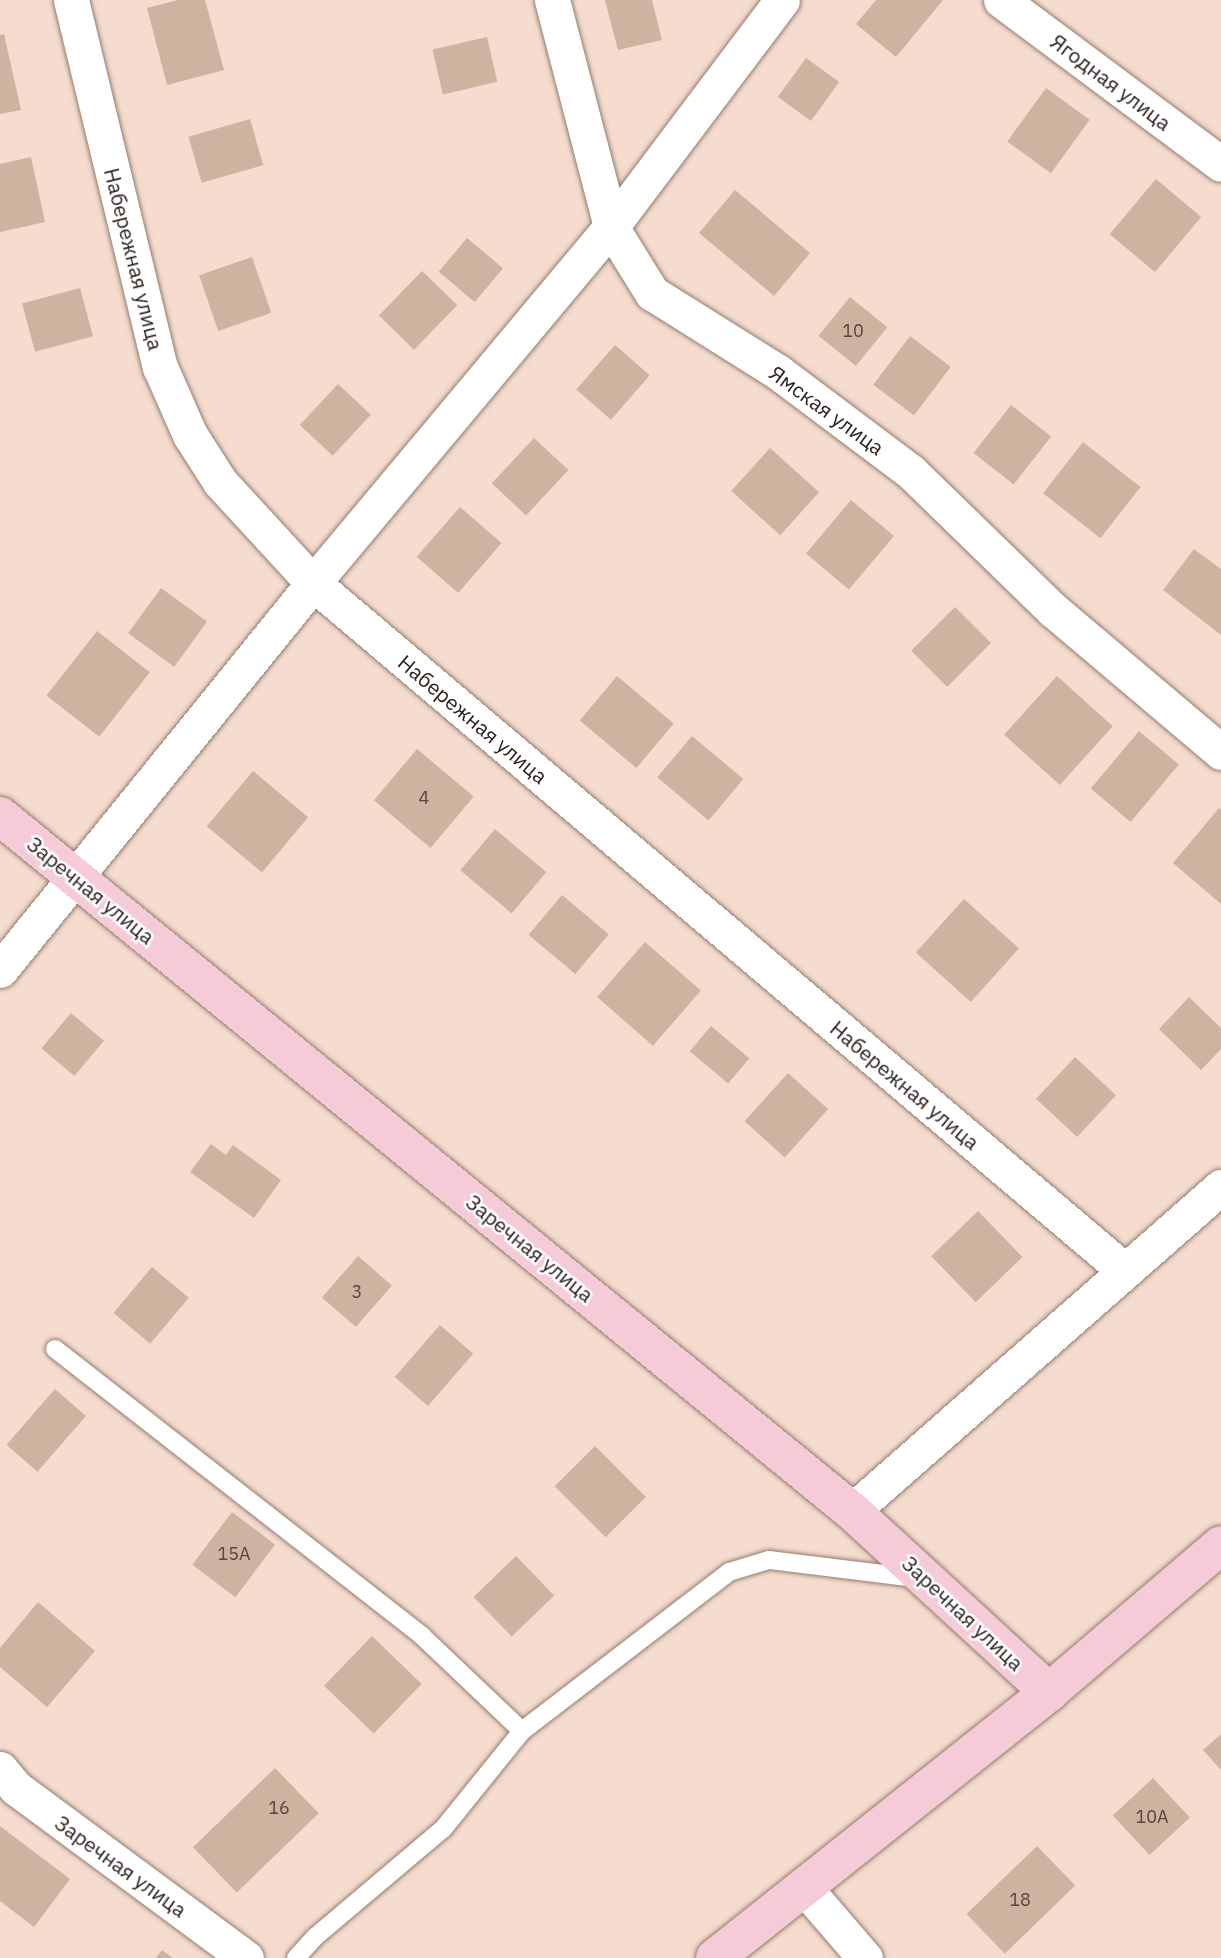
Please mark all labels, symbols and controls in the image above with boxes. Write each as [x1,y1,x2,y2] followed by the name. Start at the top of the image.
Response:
[1046,29,1176,135] street label: Ягодная улица
[99,165,169,353] street label: Набережная улица
[842,320,864,342] house number: 10
[765,360,889,460] street label: Ямская улица
[393,649,553,789] street label: Набережная улица
[419,787,429,809] house number: 4
[22,831,160,949] street label: Заречная улица
[825,1015,985,1155] street label: Набережная улица
[461,1189,599,1307] street label: Заречная улица
[352,1281,362,1303] house number: 3
[217,1543,251,1565] house number: 15А
[897,1550,1029,1676] street label: Заречная улица
[268,1797,290,1819] house number: 16
[1135,1806,1169,1828] house number: 10А
[50,1810,192,1922] street label: Заречная улица
[1009,1889,1031,1911] house number: 18

